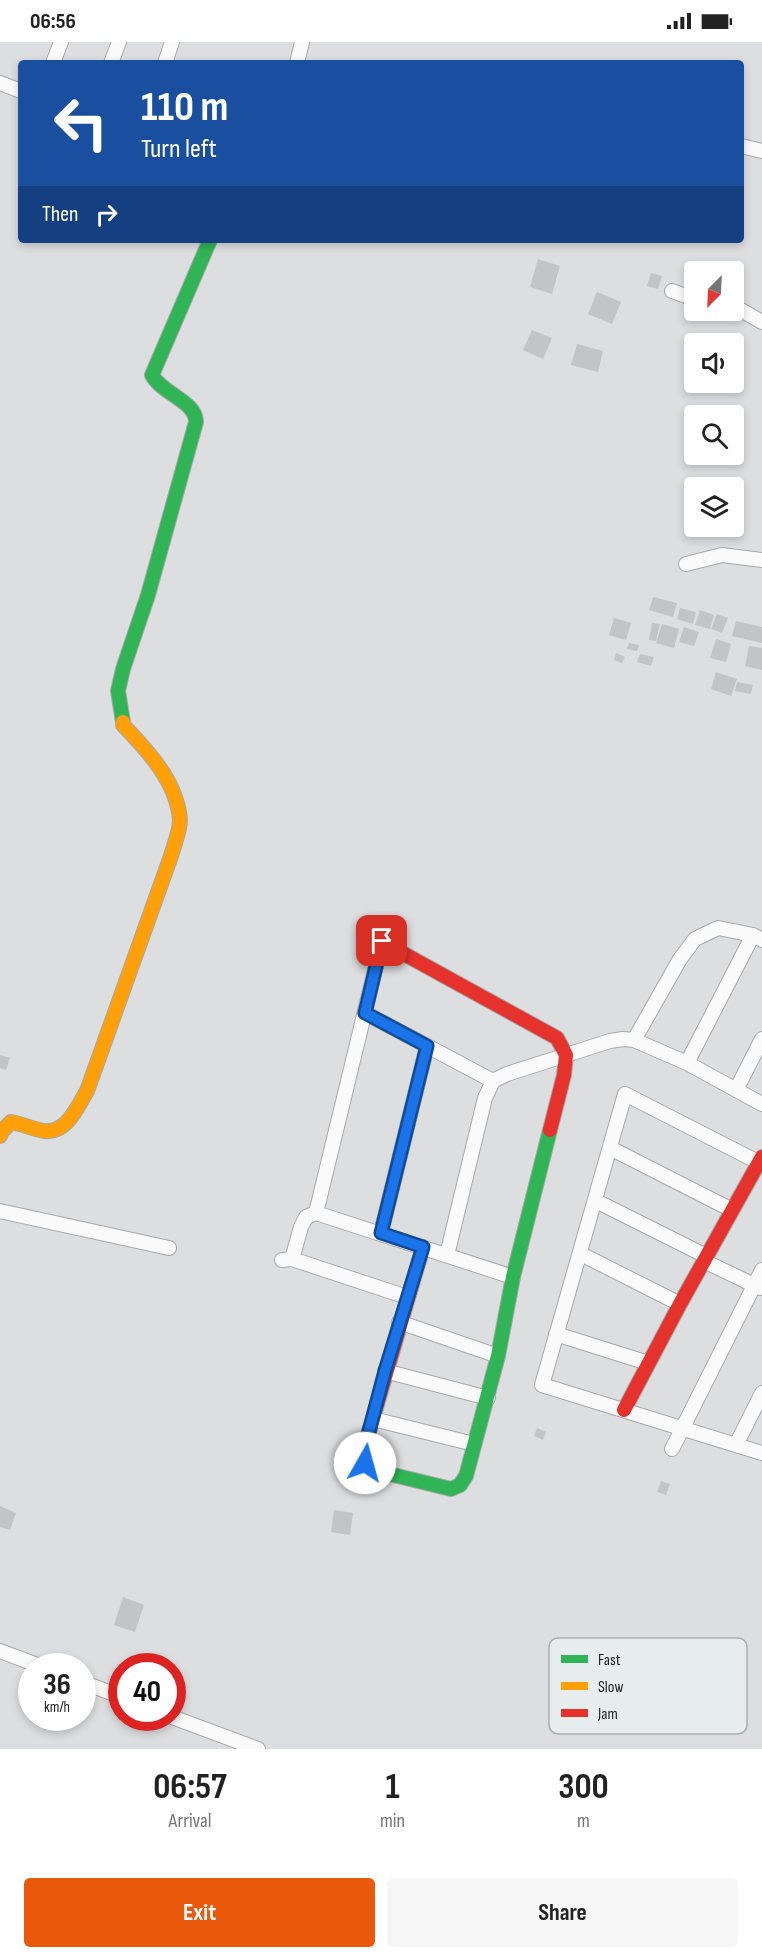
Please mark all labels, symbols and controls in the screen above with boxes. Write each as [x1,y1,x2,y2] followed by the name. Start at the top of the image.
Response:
[30,8,76,35] text: 06:56
[141,82,228,133] text: 110 m
[42,84,120,162] icon: left
[141,133,217,165] text: Turn left
[90,198,123,231] icon: right
[42,201,78,228] text: Then
[684,261,744,321] north arrow
[684,261,744,537] map controls
[684,333,744,393] button: sound
[684,405,744,465] button: search
[684,477,744,537] button: layers
[356,915,407,966] pin
[365,924,398,957] icon: arrive
[333,1431,397,1495] position arrow
[549,1638,747,1734] legend
[598,1651,621,1670] text: Fast
[108,1653,186,1731] speed limit sign: 40
[43,1667,71,1703] text: 36
[598,1678,623,1697] text: Slow
[44,1698,70,1717] text: km/h
[597,1705,618,1724] text: Jam
[153,1766,227,1809] text: 06:57
[385,1766,400,1809] text: 1
[558,1766,609,1809] text: 300
[168,1809,211,1833] text: Arrival
[380,1809,405,1833] text: min
[577,1809,590,1833] text: m
[24,1878,375,1947] button: Exit
[387,1878,738,1947] button: Share

